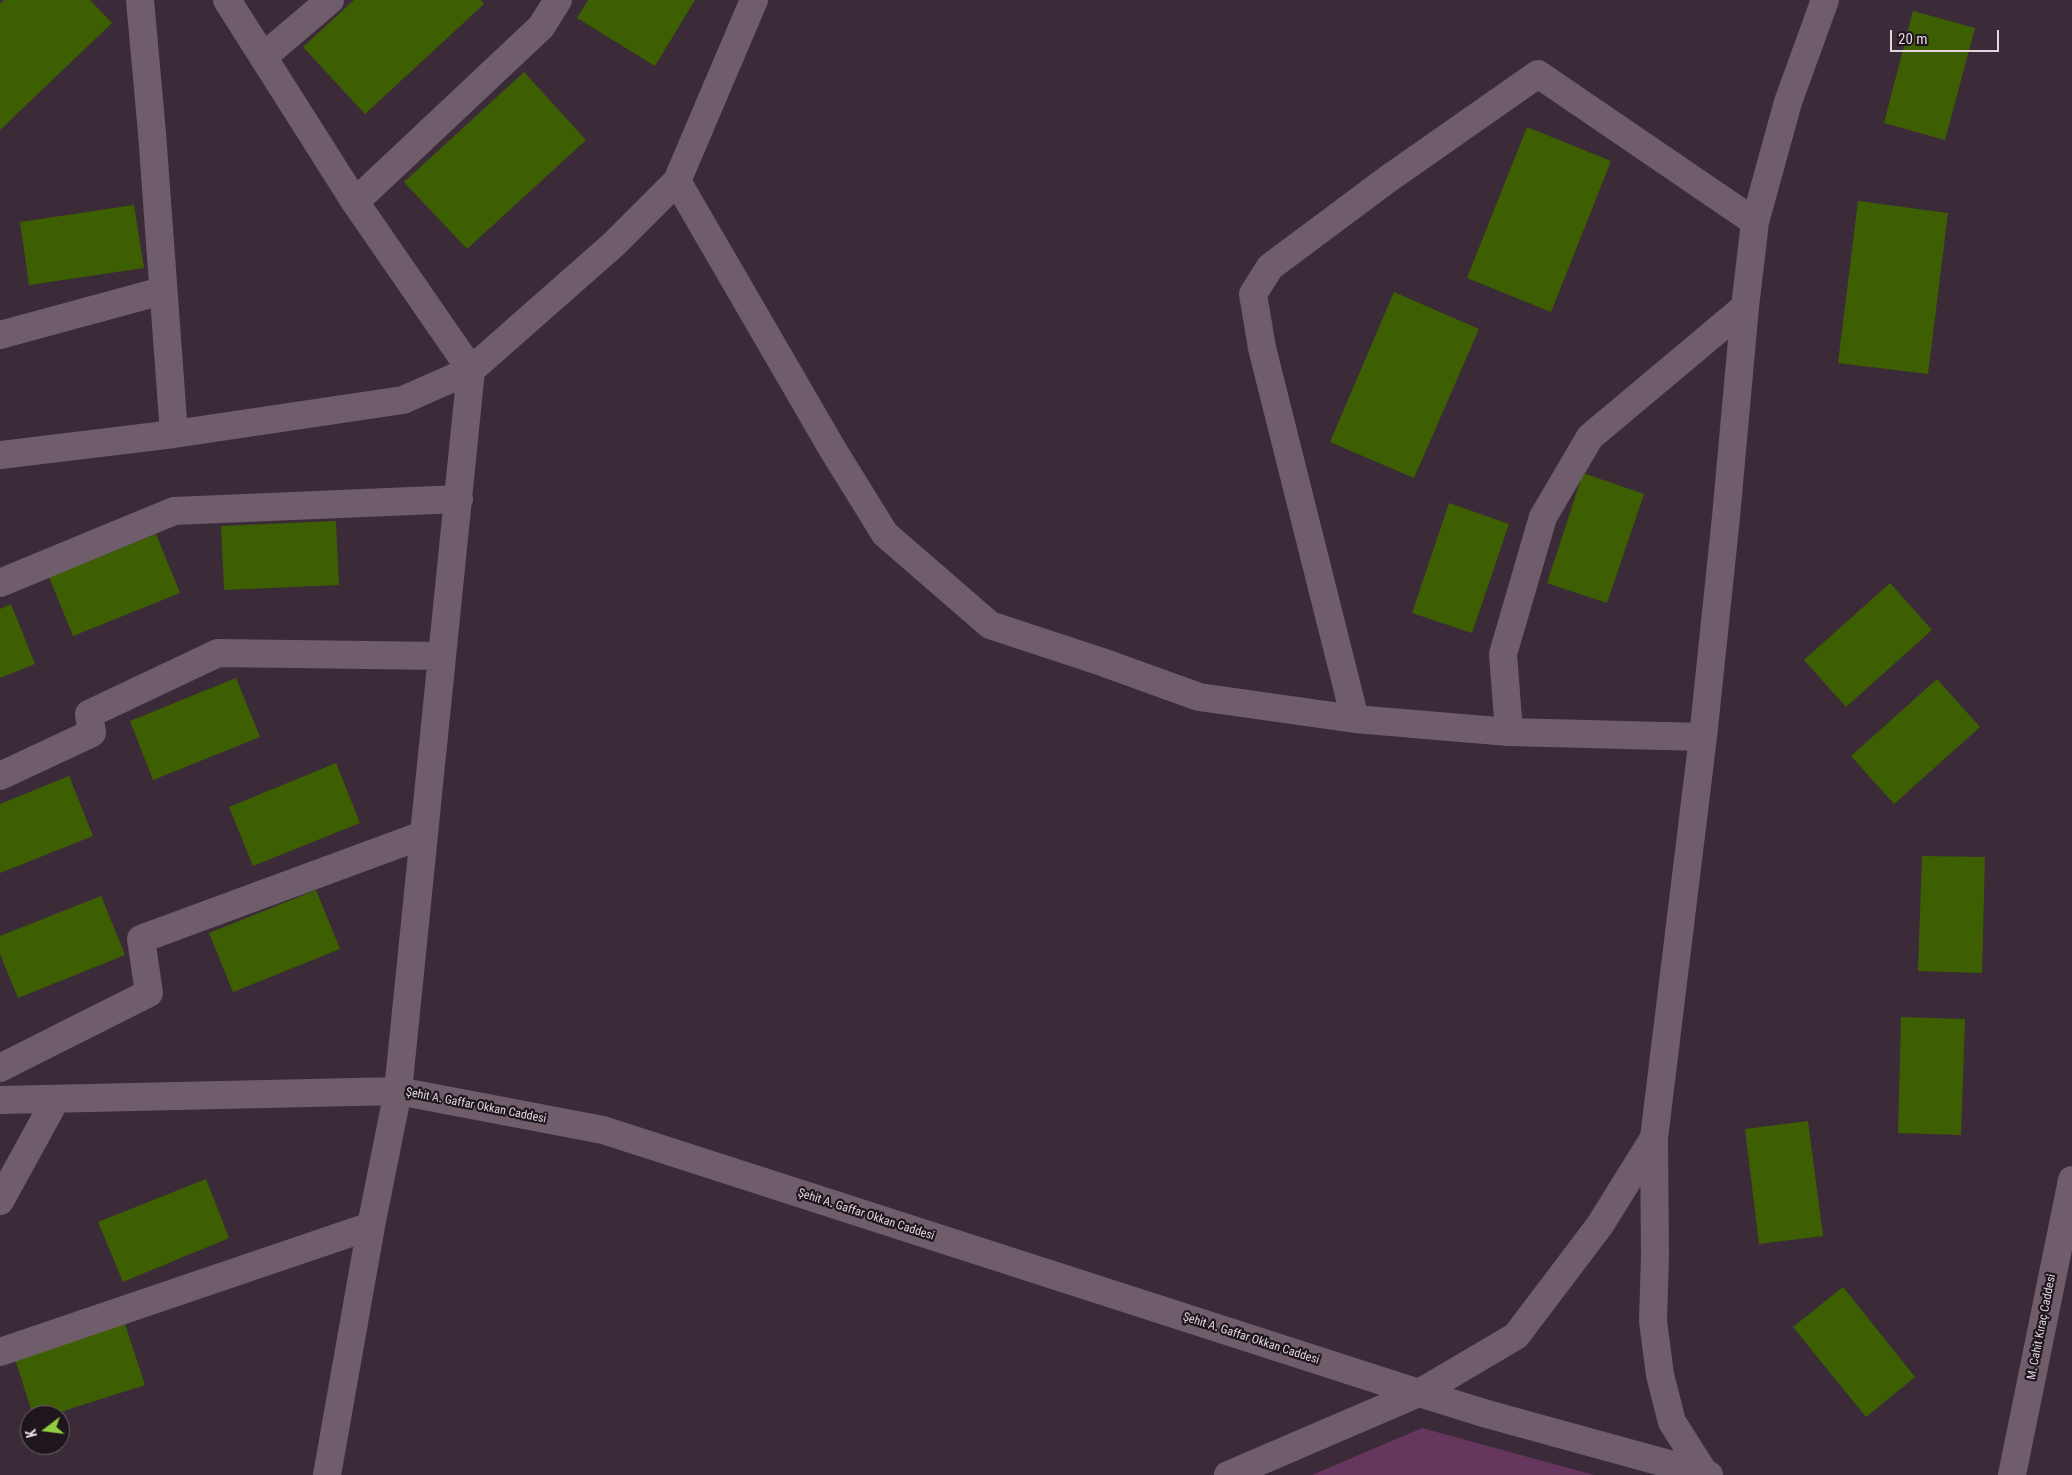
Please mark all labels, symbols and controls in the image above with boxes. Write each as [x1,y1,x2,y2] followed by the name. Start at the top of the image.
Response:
[1892,20,2001,52] scale bar
[1898,30,1928,48] text: 20 m
[405,1085,547,1127] street label: Şehit A. Gaffar Okkan Caddesi
[796,1186,936,1244] street label: Şehit A. Gaffar Okkan Caddesi
[2025,1273,2059,1381] street label: M. Cahit Kıraç Caddesi
[1181,1310,1321,1368] street label: Şehit A. Gaffar Okkan Caddesi
[20,1405,70,1455] north arrow
[23,1428,40,1439] text: K

